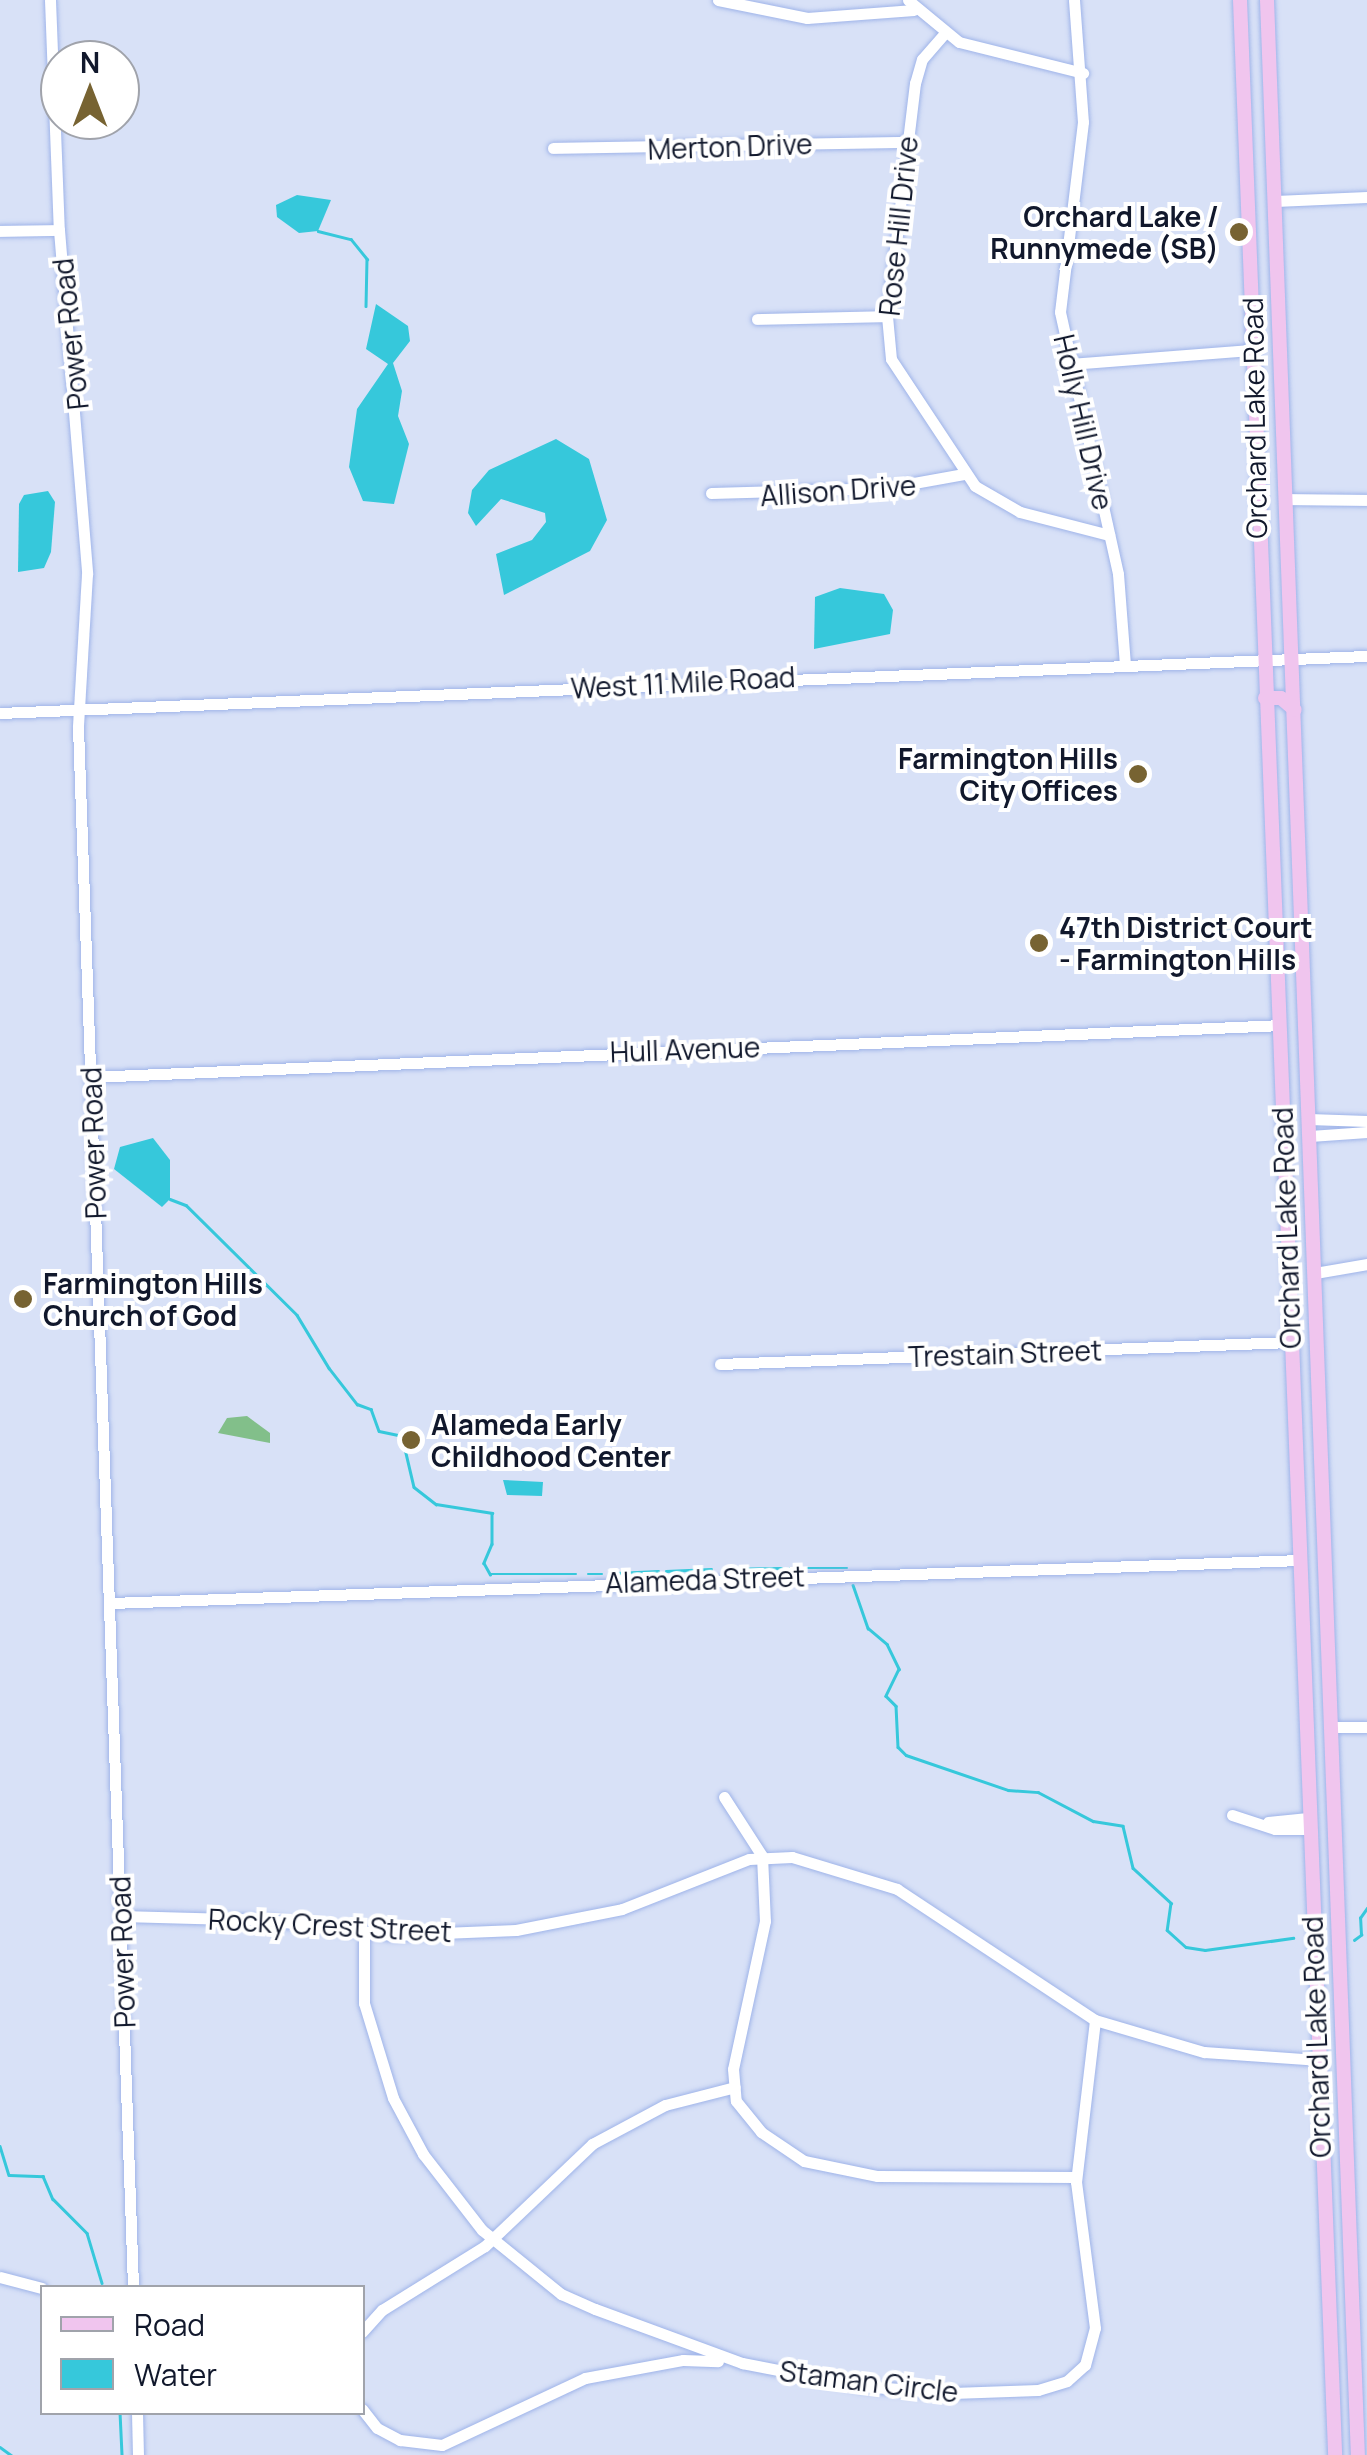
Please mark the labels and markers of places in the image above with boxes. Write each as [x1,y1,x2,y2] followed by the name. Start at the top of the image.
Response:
[990,199,1219,265] place label: Orchard Lake / Runnymede (SB)
[1228,221,1250,243] marker: Orchard Lake / Runnymede (SB)
[898,741,1118,807] place label: Farmington Hills City Offices
[1127,763,1149,785] marker: Farmington Hills City Offices
[1059,910,1313,976] place label: 47th District Court - Farmington Hills
[1028,932,1050,954] marker: 47th District Court - Farmington Hills
[43,1266,263,1332] place label: Farmington Hills Church of God
[12,1288,34,1310] marker: Farmington Hills Church of God
[431,1407,671,1473] place label: Alameda Early Childhood Center
[400,1429,422,1451] marker: Alameda Early Childhood Center

